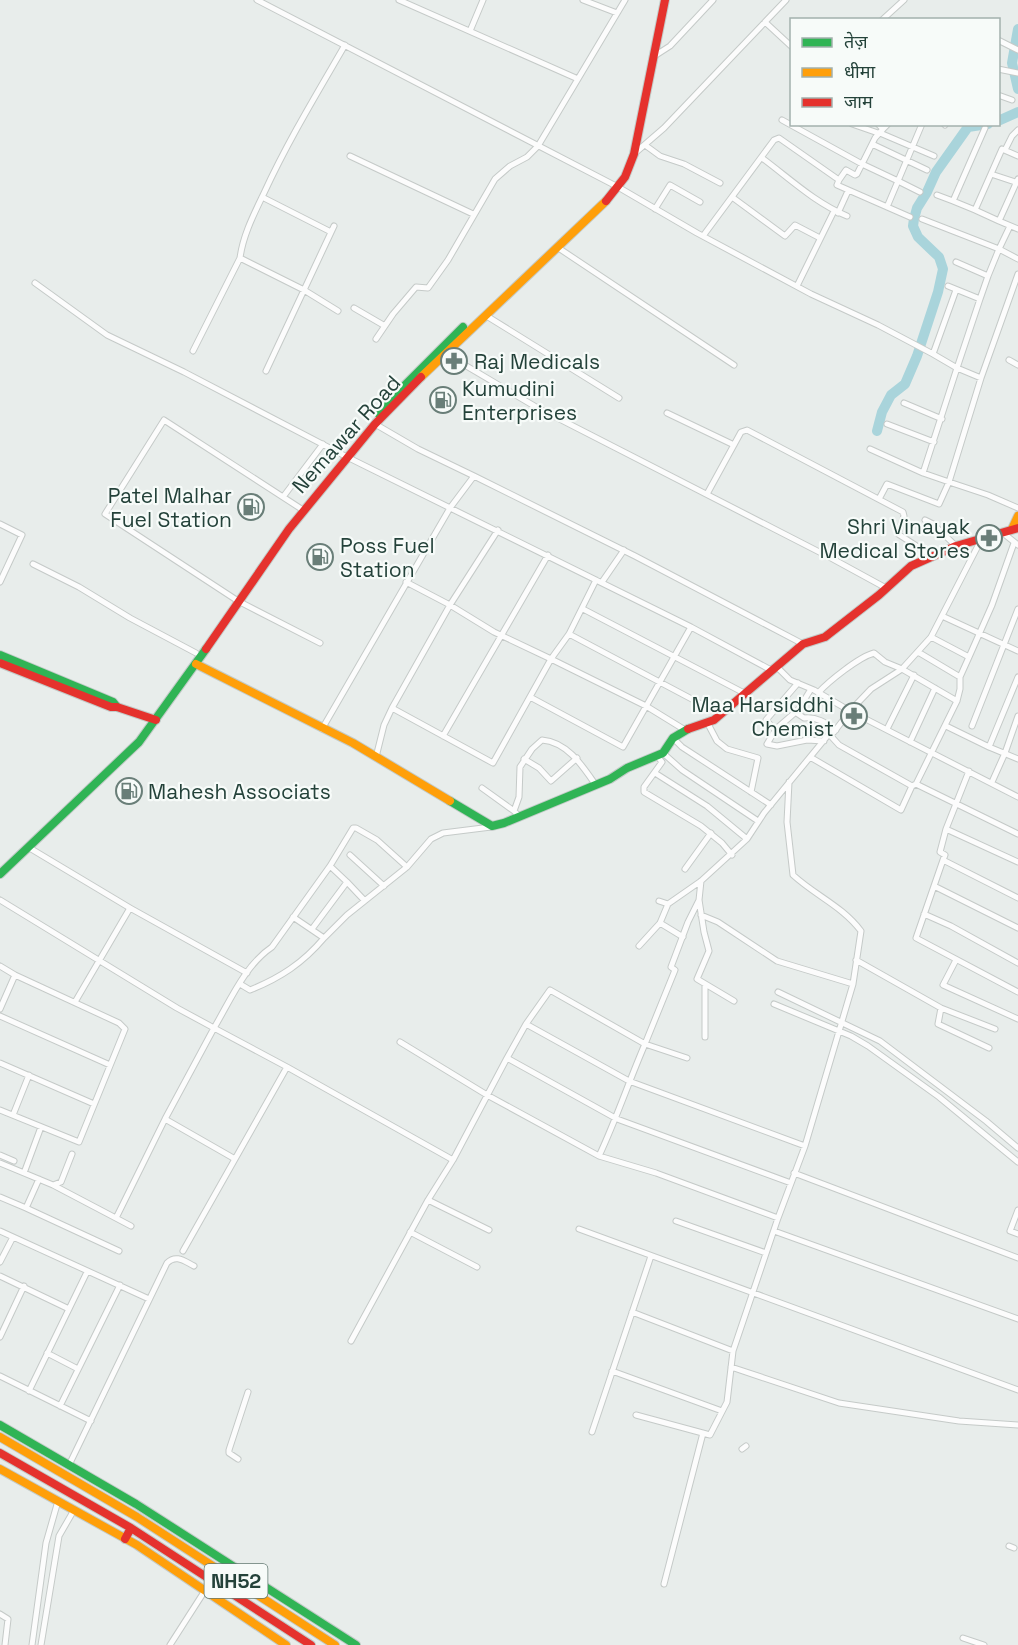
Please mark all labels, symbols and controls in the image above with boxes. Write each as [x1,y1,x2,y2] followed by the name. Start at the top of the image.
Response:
[790,18,1000,126] legend
[844,30,868,53] text: तेज़
[844,60,875,83] text: धीमा
[844,90,874,113] text: जाम
[439,346,469,376] pharmacy icon: Raj Medicals
[474,348,600,375] place label: Raj Medicals
[286,369,406,499] street label: Nemawar Road
[462,375,577,426] place label: Kumudini Enterprises
[428,385,458,415] fuel station icon: Kumudini Enterprises
[108,482,232,533] place label: Patel Malhar Fuel Station
[236,492,266,522] fuel station icon: Patel Malhar Fuel Station
[819,513,970,564] place label: Shri Vinayak Medical Stores
[974,523,1004,553] pharmacy icon: Shri Vinayak Medical Stores
[340,532,435,583] place label: Poss Fuel Station
[305,542,335,572] fuel station icon: Poss Fuel Station
[691,691,834,742] place label: Maa Harsiddhi Chemist
[839,701,869,731] pharmacy icon: Maa Harsiddhi Chemist
[114,776,144,806] fuel station icon: Mahesh Associats
[148,778,331,805] place label: Mahesh Associats
[204,1564,268,1598] road number: NH52

